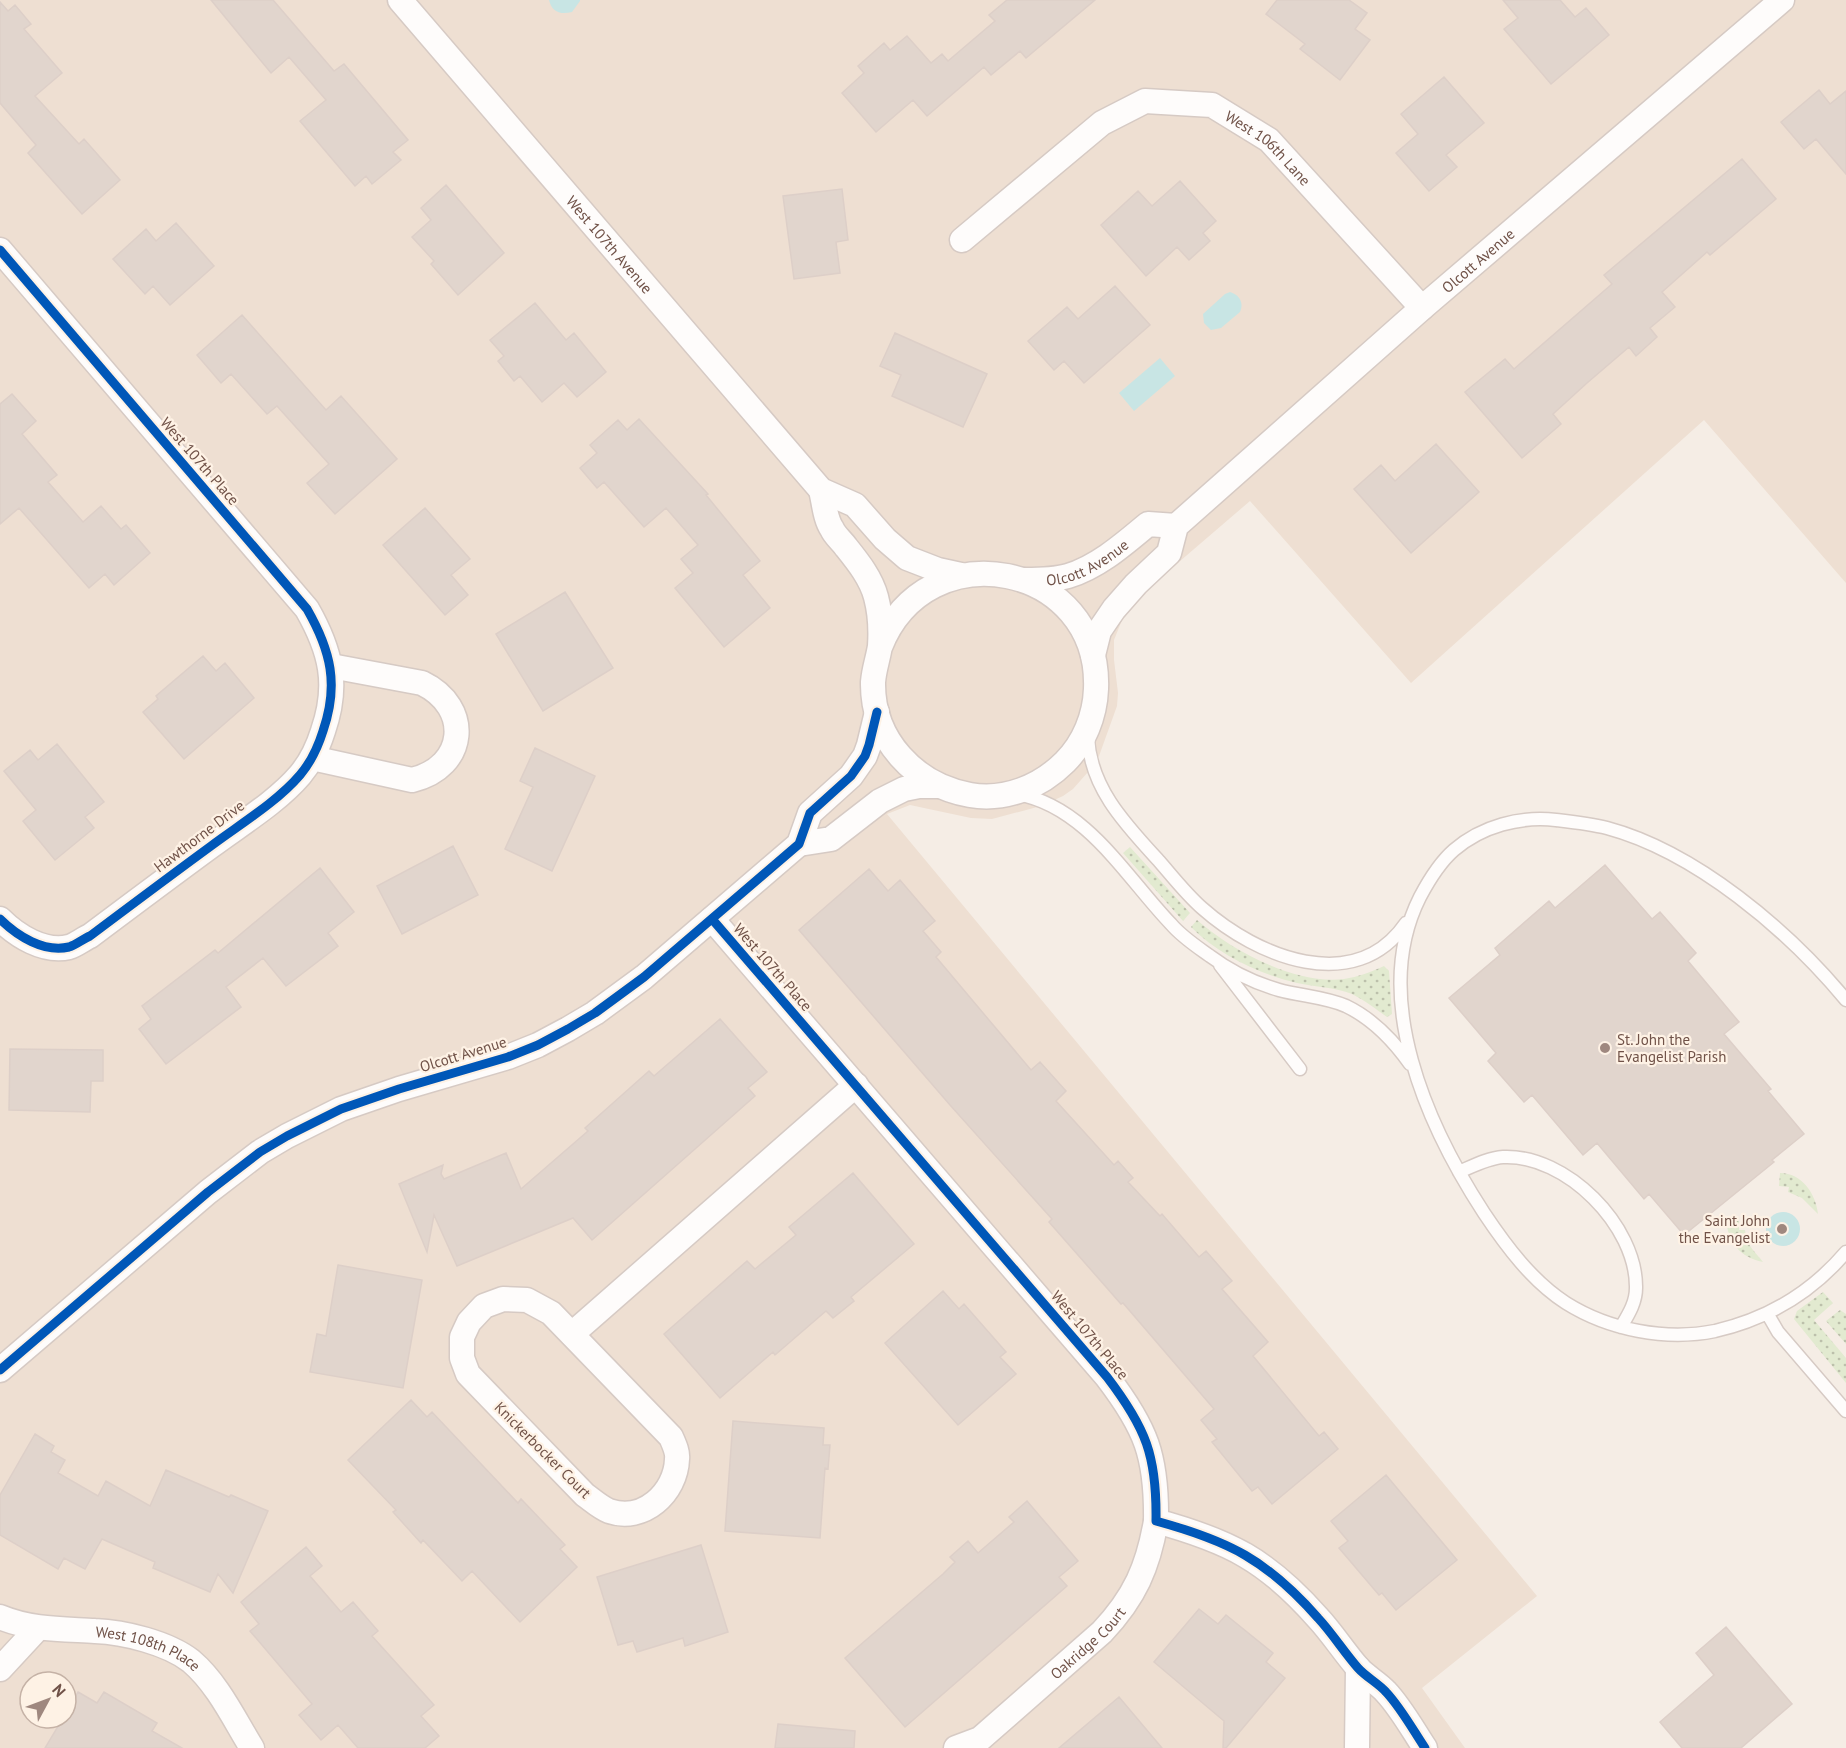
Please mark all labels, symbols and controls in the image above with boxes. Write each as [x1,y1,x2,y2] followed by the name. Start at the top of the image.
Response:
[1222,106,1315,189] street label: West 106th Lane
[563,191,657,297] street label: West 107th Avenue
[1438,224,1518,297] street label: Olcott Avenue
[157,413,243,509] street label: West 107th Place
[1045,535,1132,589] street label: Olcott Avenue
[150,796,248,876] street label: Hawthorne Drive
[730,919,816,1015] street label: West 107th Place
[1617,1030,1726,1066] place label: St. John the Evangelist Parish
[417,1032,509,1076] street label: Olcott Avenue
[1598,1041,1612,1055] marker: St. John the Evangelist Parish
[1679,1211,1770,1247] place label: Saint John the Evangelist
[1775,1222,1789,1236] marker: Saint John the Evangelist
[1047,1287,1133,1383] street label: West 107th Place
[491,1398,595,1502] street label: Knickerbocker Court
[1046,1603,1129,1683] street label: Oakridge Court
[95,1621,205,1675] street label: West 108th Place
[18,1670,78,1730] north arrow
[48,1680,70,1701] text: N

